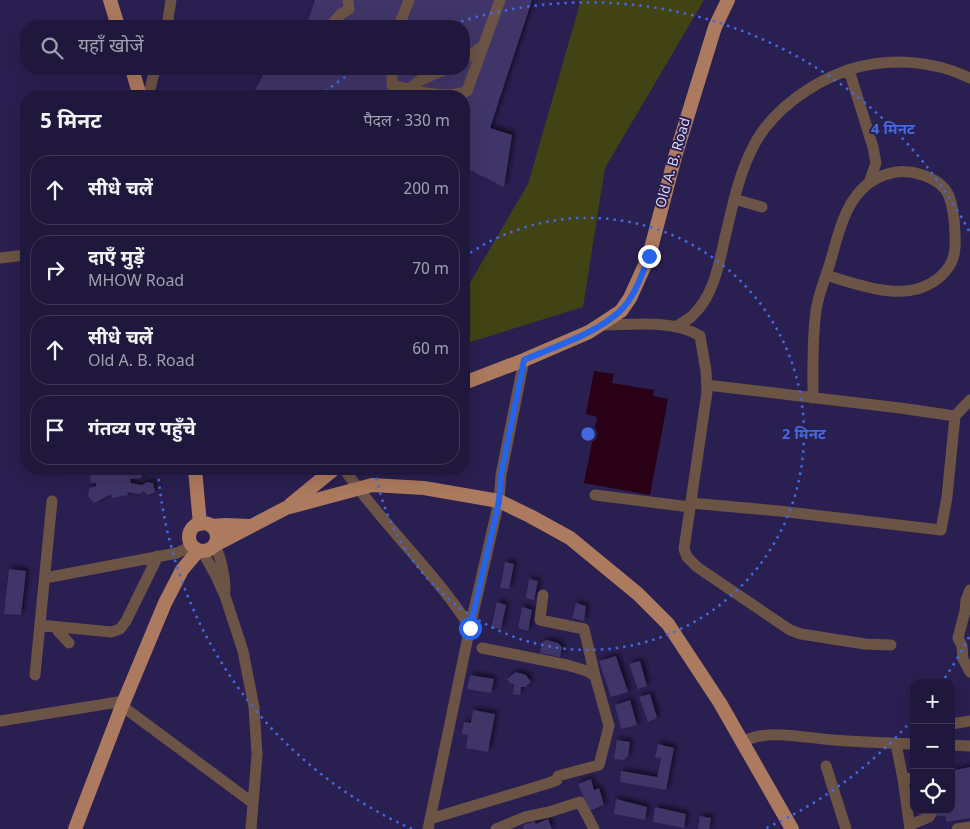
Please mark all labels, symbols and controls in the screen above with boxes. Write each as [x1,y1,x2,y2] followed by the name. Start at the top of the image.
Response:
[20,20,470,75] search box
[38,34,66,62] icon: search
[78,35,144,60] text: यहाँ खोजें
[40,109,101,137] text: 5 मिनट
[363,112,450,133] text: पैदल · 330 m
[652,116,696,210] street label: Old A. B. Road
[871,121,916,140] text: 4 मिनट
[41,176,69,204] icon: ahead
[88,178,153,203] text: सीधे चलें
[403,180,449,201] text: 200 m
[638,245,661,268] route end
[88,247,144,272] text: दाएँ मुड़ें
[41,256,69,284] icon: right
[412,260,449,281] text: 70 m
[88,272,184,293] text: MHOW Road
[88,327,153,352] text: सीधे चलें
[41,336,69,364] icon: ahead
[412,340,449,361] text: 60 m
[88,352,195,373] text: Old A. B. Road
[41,416,69,444] icon: arrive
[88,418,196,443] text: गंतव्य पर पहुँचे
[579,425,597,443] centre of rings
[782,426,827,445] text: 2 मिनट
[459,617,482,640] route start
[910,679,955,814] map controls
[910,679,955,724] button: +
[910,724,955,769] button: −
[910,769,955,814] button: locate

